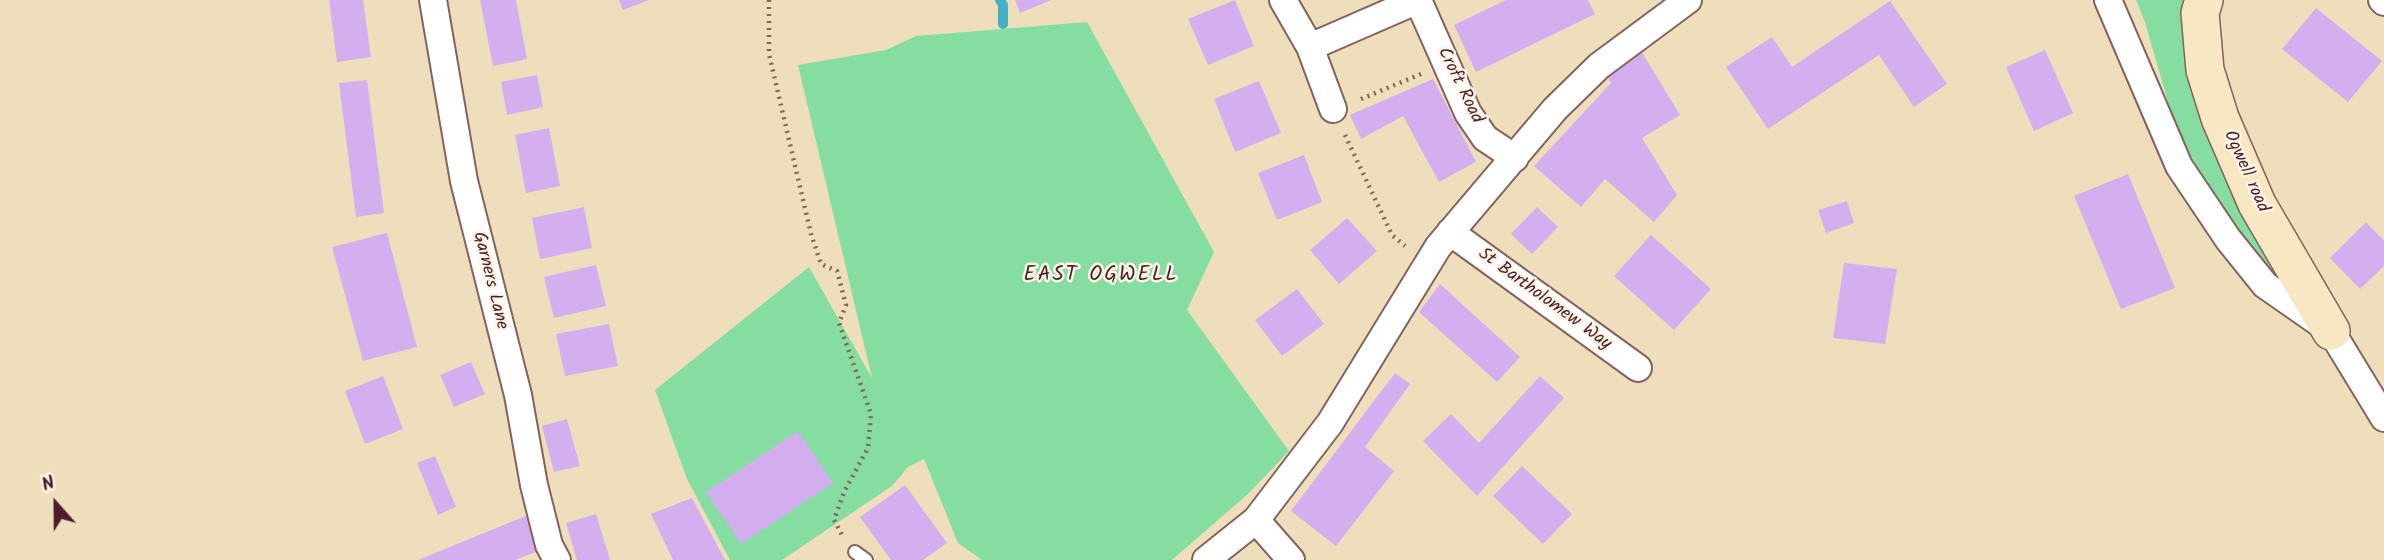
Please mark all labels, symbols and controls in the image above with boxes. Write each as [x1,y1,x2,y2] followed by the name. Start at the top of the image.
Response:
[1431,44,1487,128] street label: Croft Road
[2217,128,2273,216] street label: Ogwell road
[466,230,512,332] street label: Garners Lane
[1473,244,1615,356] street label: St Bartholomew Way
[1025,263,1177,289] district label: EAST OGWELL
[37,468,59,501] text: N
[21,469,91,539] north arrow

